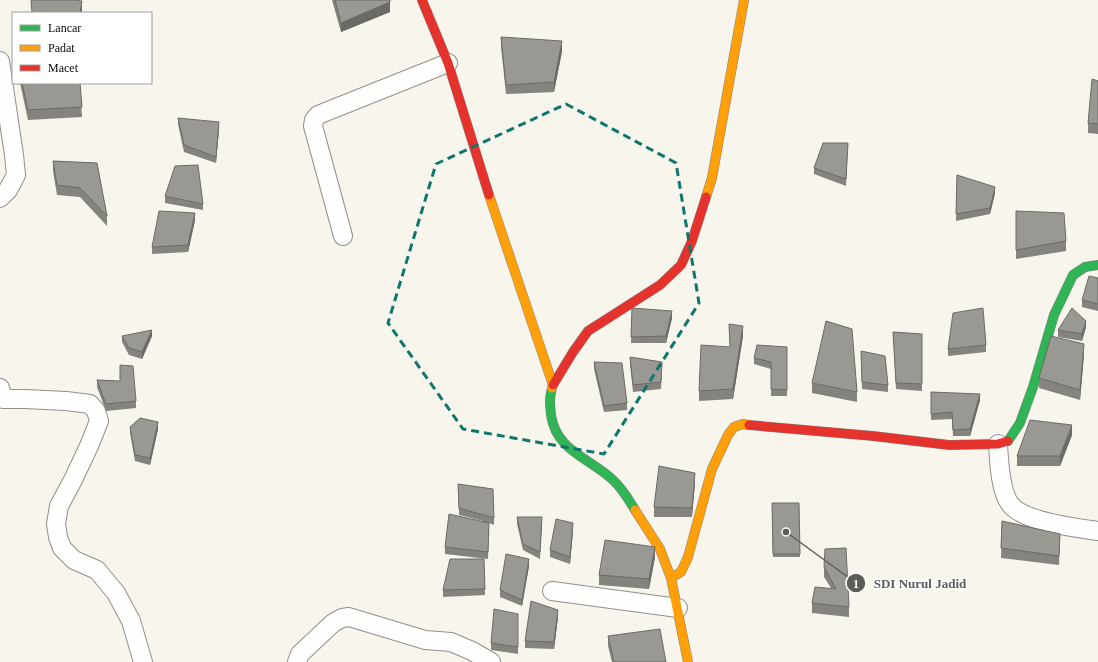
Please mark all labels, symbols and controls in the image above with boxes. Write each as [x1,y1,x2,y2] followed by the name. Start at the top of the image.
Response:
[12,12,152,84] legend
[48,21,81,35] text: Lancar
[48,41,75,55] text: Padat
[48,61,79,75] text: Macet
[846,571,975,596] callout: SDI Nurul Jadid
[874,576,967,591] text: SDI Nurul Jadid
[853,577,859,591] text: 1

